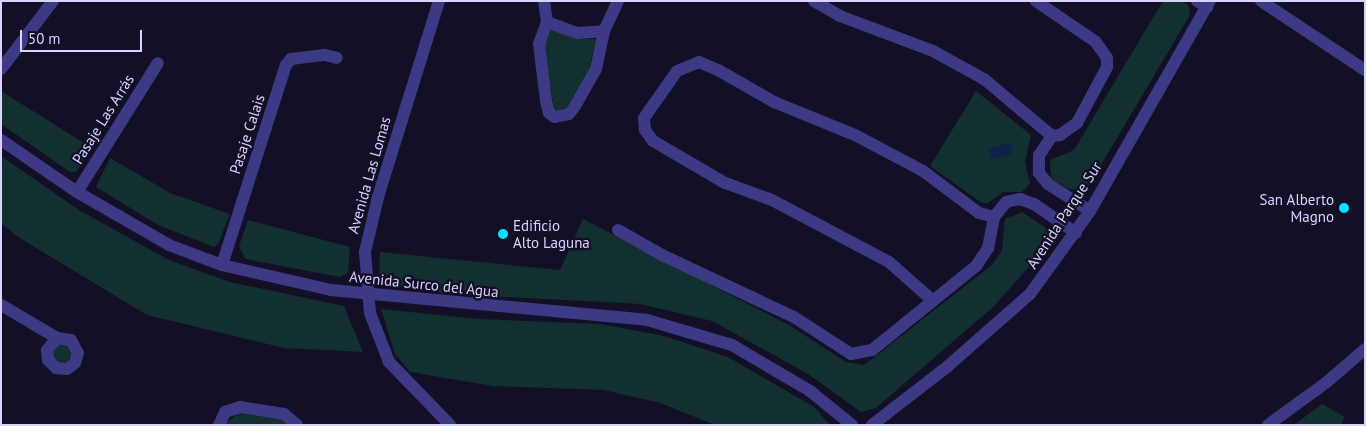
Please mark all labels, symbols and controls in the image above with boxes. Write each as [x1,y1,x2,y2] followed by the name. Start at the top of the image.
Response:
[22,20,145,52] scale bar
[28,29,61,48] text: 50 m
[68,71,138,167] street label: Pasaje Las Arrás
[226,92,268,176] street label: Pasaje Calais
[344,114,394,236] street label: Avenida Las Lomas
[1023,158,1105,272] street label: Avenida Parque Sur
[1259,190,1334,225] place label: San Alberto Magno
[1338,202,1350,214] marker: San Alberto Magno
[513,216,590,251] place label: Edificio Alto Laguna
[497,228,509,240] marker: Edificio Alto Laguna
[348,267,500,301] street label: Avenida Surco del Agua

